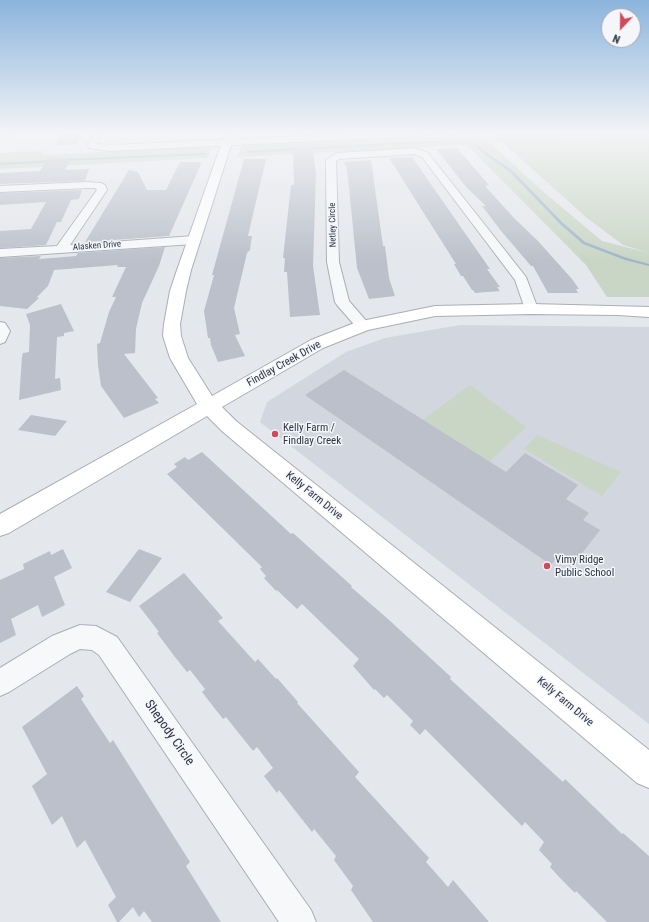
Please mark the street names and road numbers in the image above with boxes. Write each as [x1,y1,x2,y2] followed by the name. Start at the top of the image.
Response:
[327,203,339,247] street label: Netley Circle
[73,239,121,253] street label: Alasken Drive
[245,338,323,390] street label: Findlay Creek Drive
[283,469,345,523] street label: Kelly Farm Drive
[534,675,596,729] street label: Kelly Farm Drive
[141,697,197,769] street label: Shepody Circle

